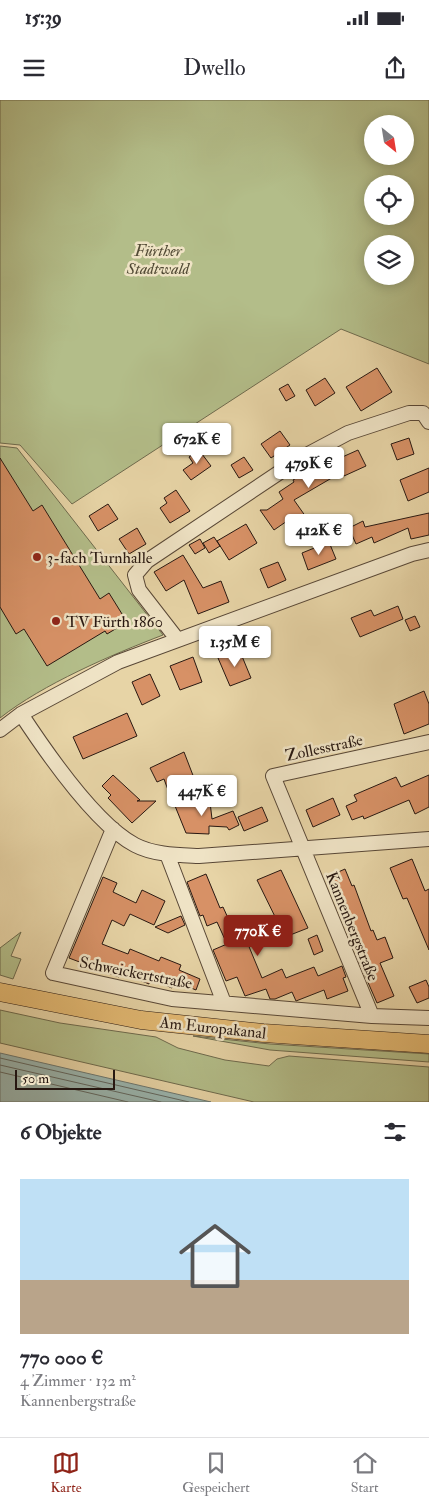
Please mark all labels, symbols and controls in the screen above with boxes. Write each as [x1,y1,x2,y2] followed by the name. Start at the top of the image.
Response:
[25,6,62,30] text: 15:39
[20,54,48,82] icon: menu
[183,54,246,82] text: Dwello
[381,54,409,82] icon: share
[364,115,414,165] north arrow
[364,115,414,285] map controls
[364,175,414,225] button: locate
[364,235,414,285] button: layers
[126,241,190,279] park label: Fürther Stadtwald
[156,422,238,465] pin: 672K €
[173,429,221,449] text: 672K €
[268,446,350,489] pin: 479K €
[285,453,333,473] text: 479K €
[278,514,360,556] pin: 412K €
[296,520,342,540] text: 412K €
[47,548,153,568] place label: 3-fach Turnhalle
[31,551,43,563] marker: 3-fach Turnhalle
[66,612,163,632] place label: TV Fürth 1860
[50,615,62,627] marker: TV Fürth 1860
[189,626,281,668] pin: 1.35M €
[210,632,260,652] text: 1.35M €
[284,730,365,766] street label: Zollesstraße
[161,774,243,817] pin: 447K €
[178,781,226,801] text: 447K €
[321,869,383,984] street label: Kannenbergstraße
[217,914,299,957] pin: 770K €
[235,921,281,941] text: 770K €
[78,952,194,994] street label: Schweickertstraße
[158,1012,267,1045] street label: Am Europakanal
[15,1067,115,1090] scale bar
[22,1070,49,1087] text: 50 m
[381,1118,409,1146] icon: filters
[20,1119,101,1146] text: 6 Objekte
[170,1211,260,1301] icon: home
[20,1344,103,1371] text: 770 000 €
[20,1371,136,1391] text: 4 Zimmer · 132 m²
[20,1391,136,1411] text: Kannenbergstraße
[50,1449,82,1496] tab: Karte
[182,1449,250,1496] tab: Gespeichert
[351,1449,379,1496] tab: Start

